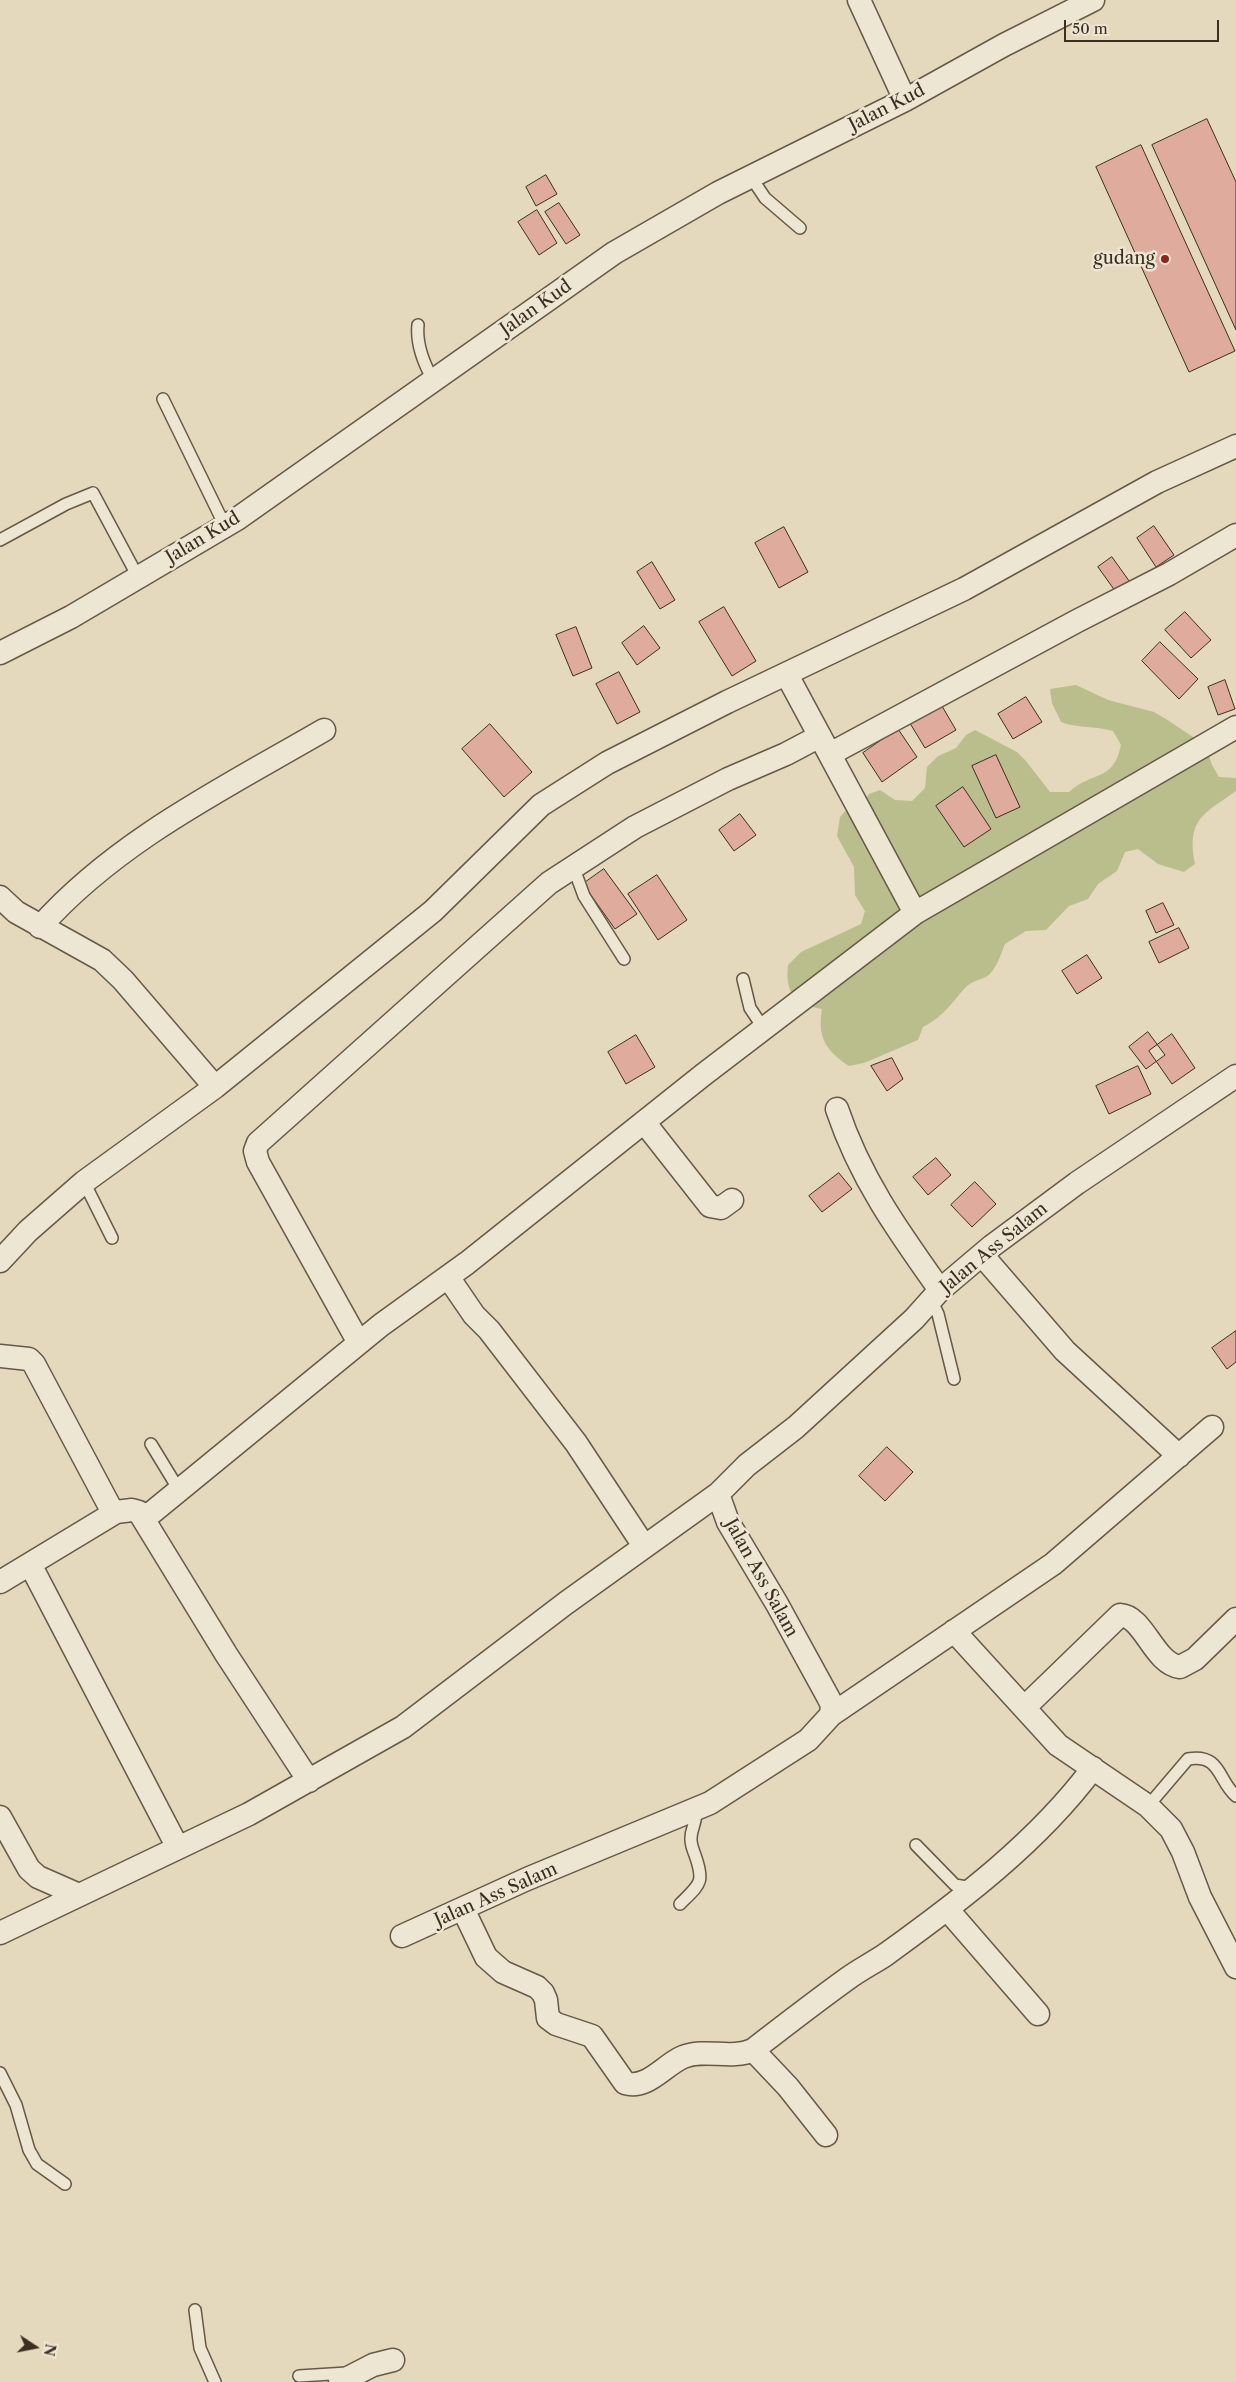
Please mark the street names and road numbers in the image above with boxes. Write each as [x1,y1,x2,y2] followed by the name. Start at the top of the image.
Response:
[845,80,929,136] street label: Jalan Kud
[496,275,576,341] street label: Jalan Kud
[162,507,244,569] street label: Jalan Kud
[936,1198,1052,1298] street label: Jalan Ass Salam
[720,1515,802,1641] street label: Jalan Ass Salam
[431,1858,561,1932] street label: Jalan Ass Salam

